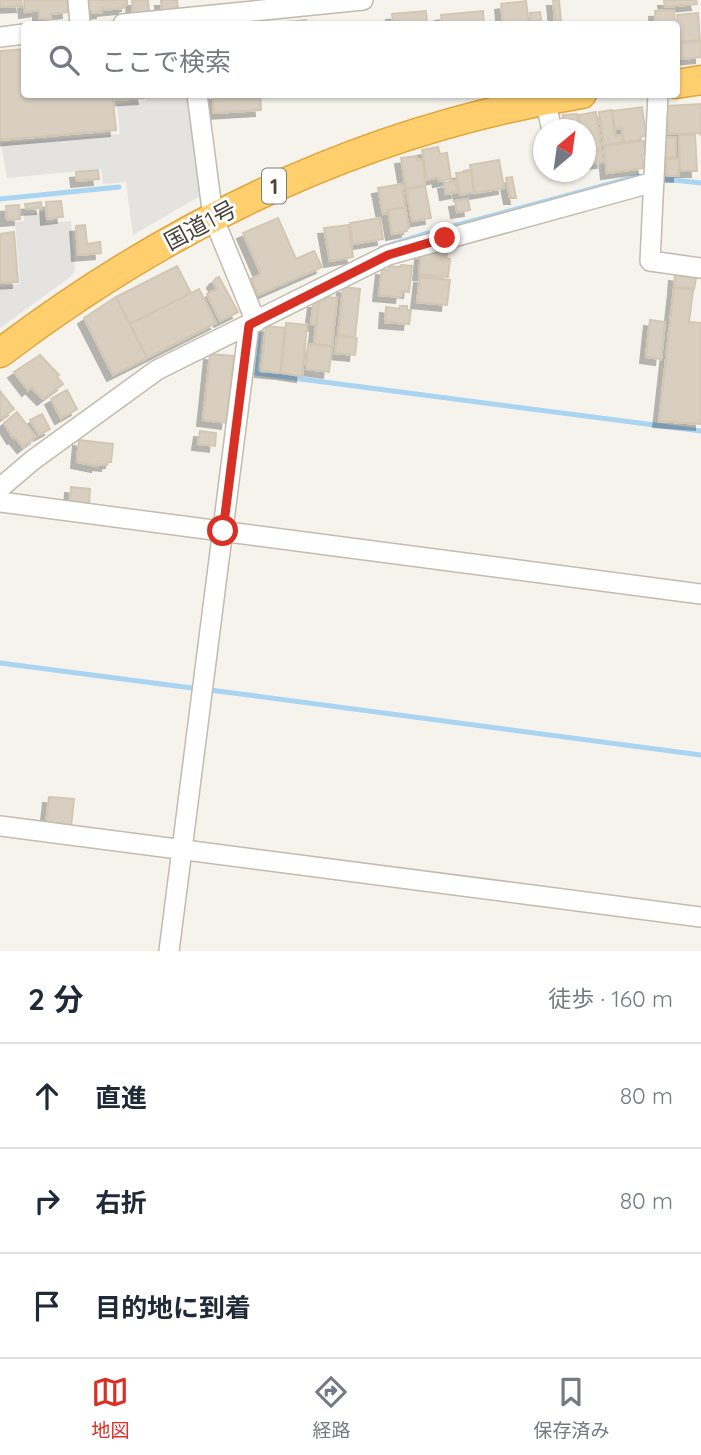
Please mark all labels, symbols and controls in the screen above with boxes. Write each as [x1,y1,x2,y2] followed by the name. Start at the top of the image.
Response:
[21,21,680,98] search box
[45,41,83,79] icon: search
[101,45,231,78] text: ここで検索
[533,119,596,182] north arrow
[262,168,286,204] road number: 1
[159,194,241,256] street label: 国道1号
[429,222,460,253] route end
[207,515,238,546] route start
[28,980,83,1018] text: 2 分
[548,984,673,1013] text: 徒歩 · 160 m
[28,1077,66,1115] icon: ahead
[95,1081,147,1114] text: 直進
[620,1081,673,1110] text: 80 m
[28,1182,66,1220] icon: right
[95,1186,147,1219] text: 右折
[620,1186,673,1215] text: 80 m
[28,1287,66,1325] icon: arrive
[95,1291,251,1324] text: 目的地に到着
[91,1373,130,1442] tab: 地図
[312,1373,351,1442] tab: 経路
[533,1373,610,1442] tab: 保存済み

